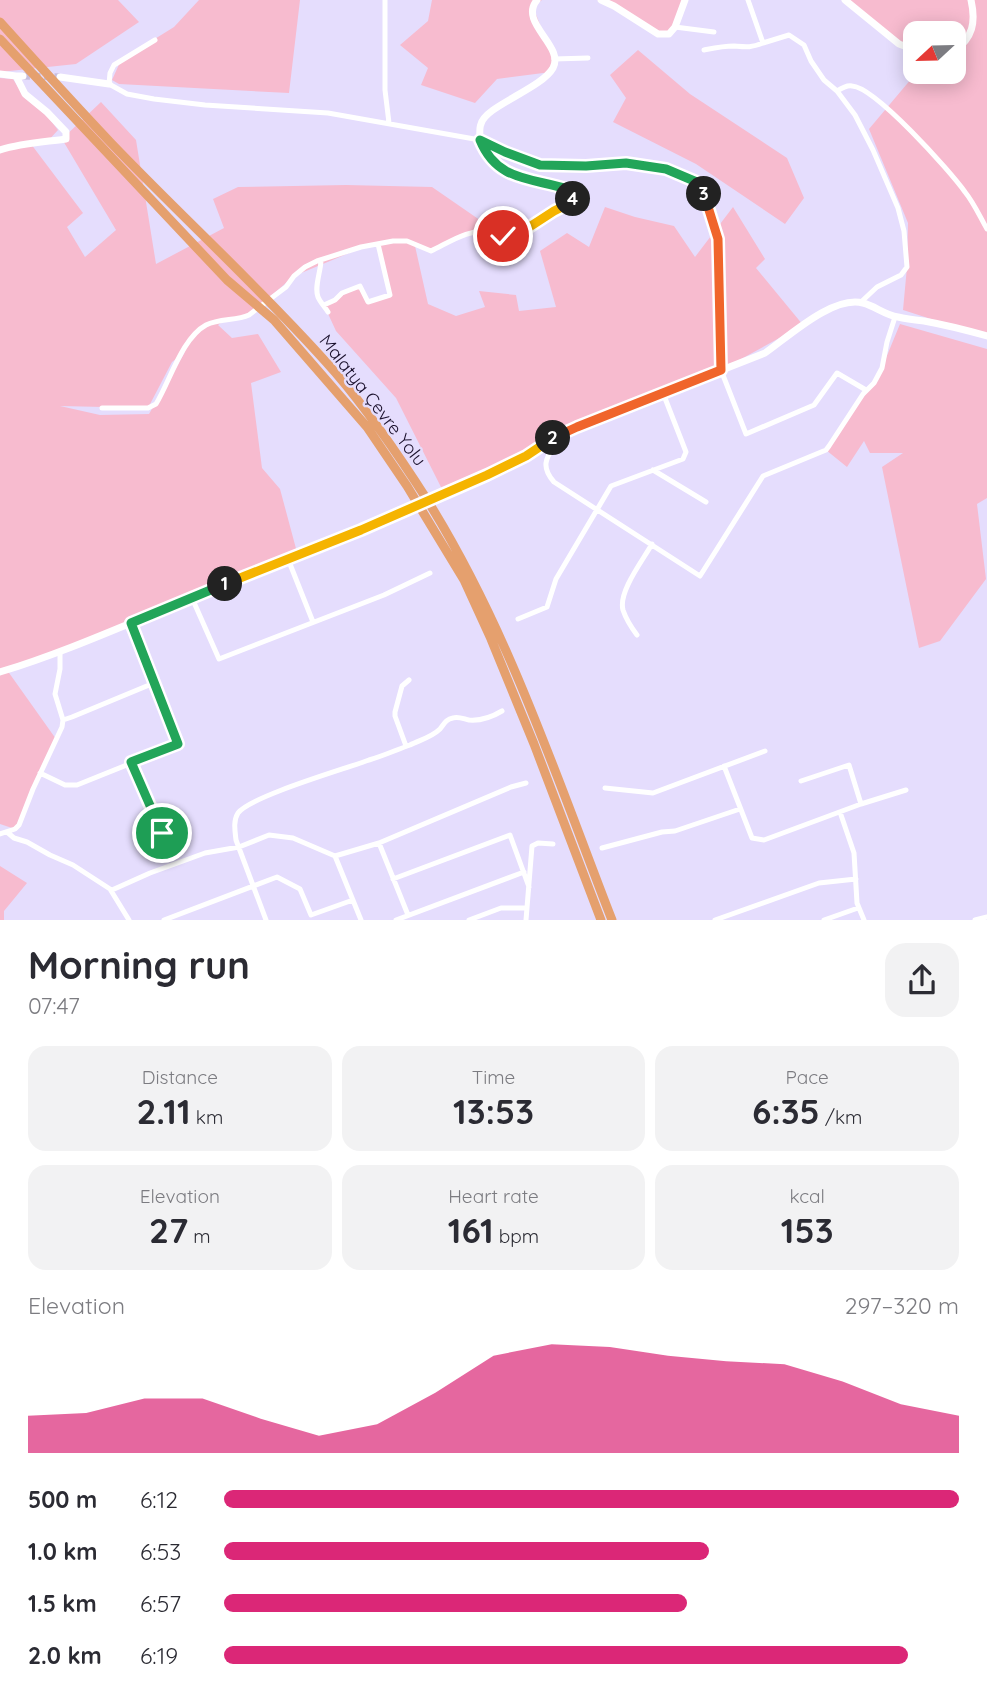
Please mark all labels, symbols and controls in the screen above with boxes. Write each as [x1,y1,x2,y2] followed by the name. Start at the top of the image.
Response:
[903,21,966,84] north arrow
[903,21,966,84] map controls
[686,176,722,212] pin: 3
[698,181,709,205] text: 3
[556,182,590,216] pin: 4
[567,186,578,210] text: 4
[473,206,533,266] pin
[484,217,522,255] icon: check
[315,330,431,470] street label: Malatya Çevre Yolu
[536,420,570,456] pin: 2
[547,425,558,449] text: 2
[208,566,243,602] pin: 1
[221,571,228,595] text: 1
[132,803,192,863] pin
[143,814,181,852] icon: arrive
[28,941,250,989] text: Morning run
[885,943,959,1017] button: share
[28,991,80,1020] text: 07:47
[142,1065,218,1089] text: Distance
[472,1065,515,1089] text: Time
[785,1065,829,1089] text: Pace
[136,1089,191,1133] text: 2.11
[453,1089,534,1133] text: 13:53
[752,1089,820,1133] text: 6:35
[191,1105,223,1129] text: km
[820,1105,862,1129] text: /km
[140,1184,220,1208] text: Elevation
[448,1184,539,1208] text: Heart rate
[789,1184,825,1208] text: kcal
[149,1208,188,1252] text: 27
[448,1208,494,1252] text: 161
[781,1208,833,1252] text: 153
[188,1224,211,1248] text: m
[494,1224,539,1248] text: bpm
[28,1291,125,1320] text: Elevation
[845,1291,959,1320] text: 297–320 m
[28,1485,97,1514] text: 500 m
[140,1485,178,1514] text: 6:12
[28,1537,98,1566] text: 1.0 km
[140,1537,181,1566] text: 6:53
[28,1589,97,1618] text: 1.5 km
[140,1589,181,1618] text: 6:57
[28,1641,102,1670] text: 2.0 km
[140,1641,178,1670] text: 6:19

